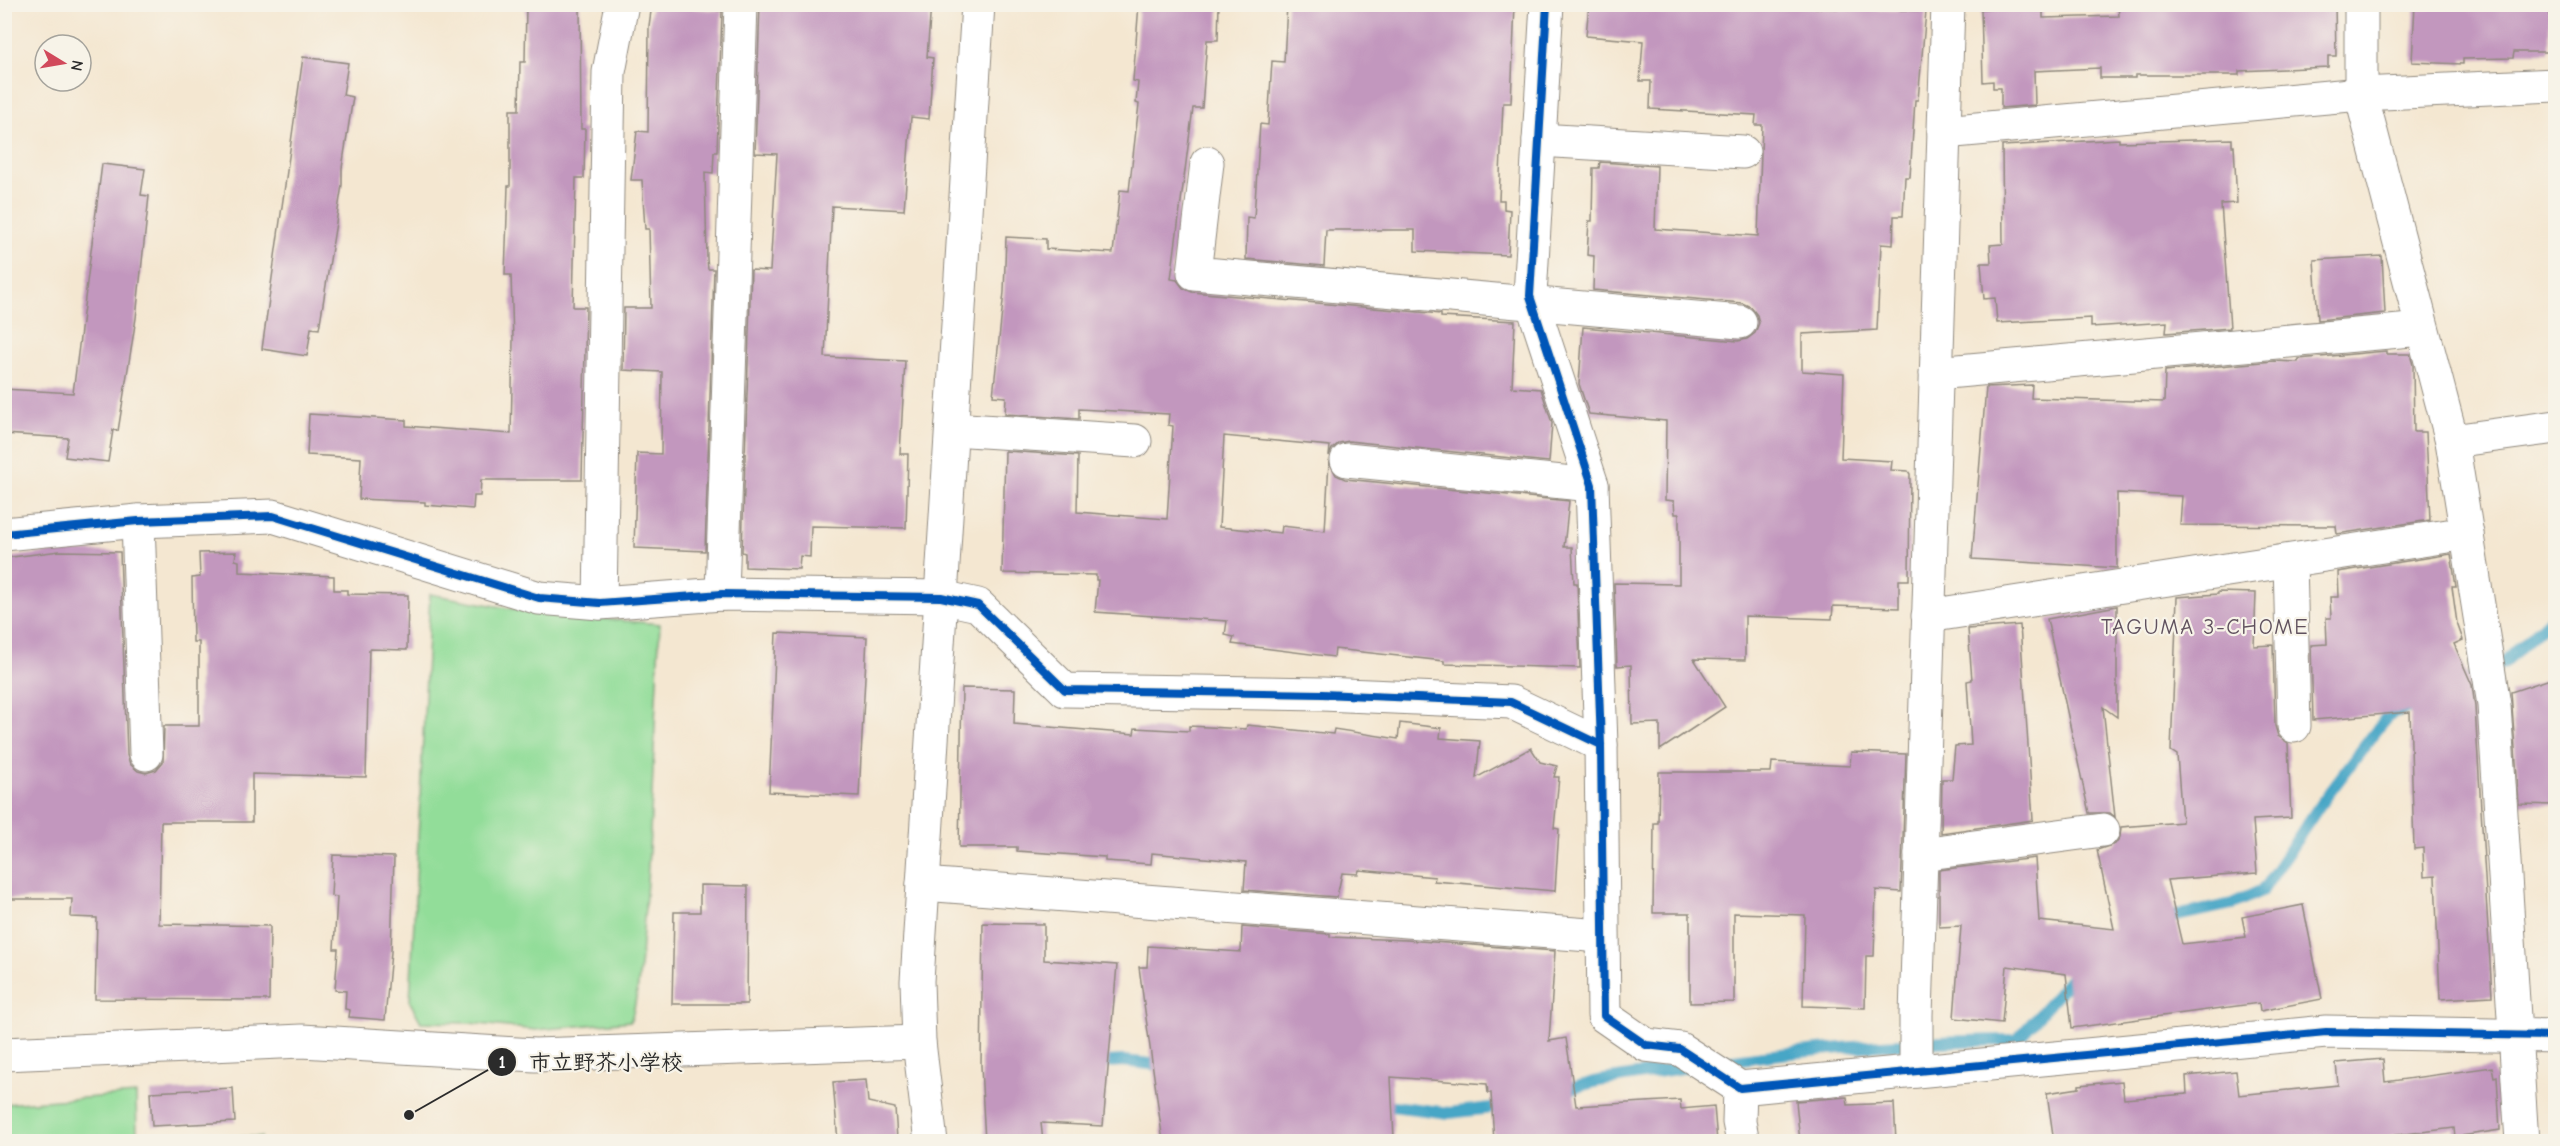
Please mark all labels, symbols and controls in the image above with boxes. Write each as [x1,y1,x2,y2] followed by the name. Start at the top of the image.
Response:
[33,33,93,93] north arrow
[67,59,87,73] text: N
[2101,614,2309,640] district label: TAGUMA 3-CHOME
[487,1042,695,1082] callout: 市立野芥小学校
[529,1050,683,1076] text: 市立野芥小学校
[498,1052,506,1073] text: 1

